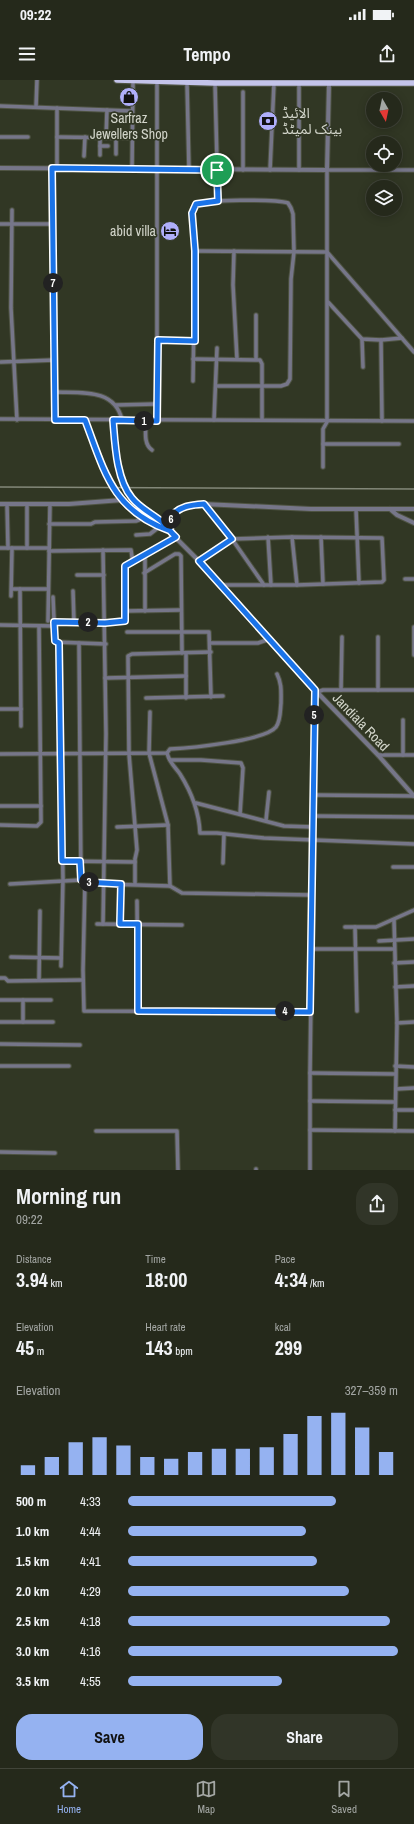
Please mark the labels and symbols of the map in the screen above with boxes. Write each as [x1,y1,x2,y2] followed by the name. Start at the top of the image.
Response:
[118,86,140,108] shop icon: Sarfraz Jewellers Shop
[366,92,402,128] north arrow
[282,104,342,138] place label: الائیڈ بینک لمیٹڈ
[90,109,168,143] place label: Sarfraz Jewellers Shop
[257,110,279,132] bank icon: الائیڈ بینک لمیٹڈ
[200,153,234,187] pin
[159,220,181,242] hotel icon: abid villa
[110,222,157,240] place label: abid villa
[43,273,63,293] pin: 7
[134,411,154,431] pin: 1
[161,509,181,529] pin: 6
[78,612,98,632] pin: 2
[329,689,393,755] street label: Jandiala Road
[304,705,324,725] pin: 5
[79,872,99,892] pin: 3
[275,1001,295,1021] pin: 4

